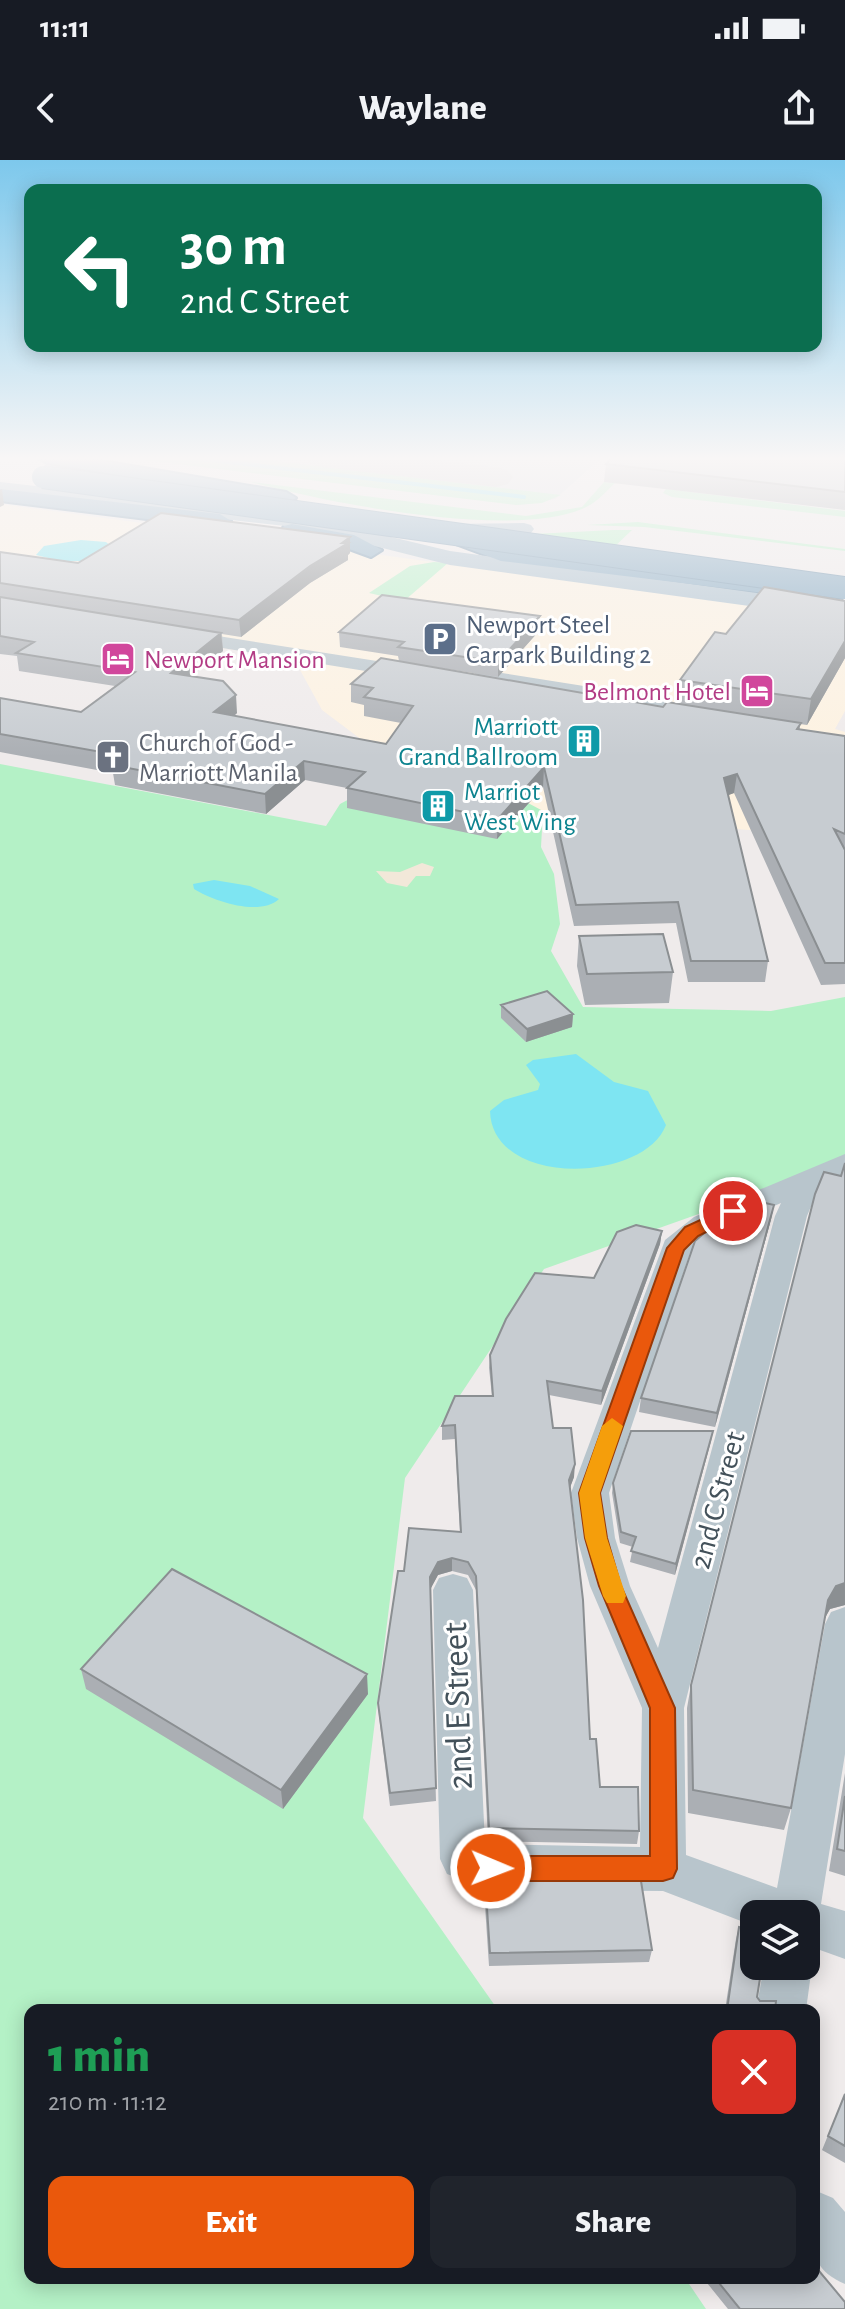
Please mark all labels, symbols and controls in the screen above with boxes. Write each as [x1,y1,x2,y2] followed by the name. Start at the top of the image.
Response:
[40,13,90,43] text: 11:11
[24,86,68,130] icon: back
[777,86,821,130] icon: share
[358,90,487,126] text: Waylane
[48,216,152,320] icon: left
[180,219,287,275] text: 30 m
[180,284,349,320] text: 2nd C Street
[466,612,651,668] place label: Newport Steel Carpark Building 2
[421,620,459,658] parking icon: Newport Steel Carpark Building 2
[99,640,137,678] hotel icon: Newport Mansion
[144,647,325,673] place label: Newport Mansion
[738,672,776,710] hotel icon: Belmont Hotel
[583,679,731,705] place label: Belmont Hotel
[399,714,558,770] place label: Marriott Grand Ballroom
[565,722,603,760] building icon: Marriott Grand Ballroom
[139,730,298,786] place label: Church of God - Marriott Manila
[94,738,132,776] church icon: Church of God - Marriott Manila
[464,779,576,835] place label: Marriot West Wing
[419,787,457,825] building icon: Marriot West Wing
[699,1177,767,1245] pin
[711,1189,755,1233] icon: arrive
[685,1428,751,1572] street label: 2nd C Street
[437,1621,479,1790] street label: 2nd E Street
[449,1826,533,1910] position arrow
[740,1900,820,1980] map controls
[740,1900,820,1980] button: layers
[712,2030,796,2114] button: close
[48,2033,150,2081] text: 1 min
[48,2089,167,2115] text: 210 m · 11:12
[48,2176,414,2268] button: Exit
[430,2176,796,2268] button: Share

